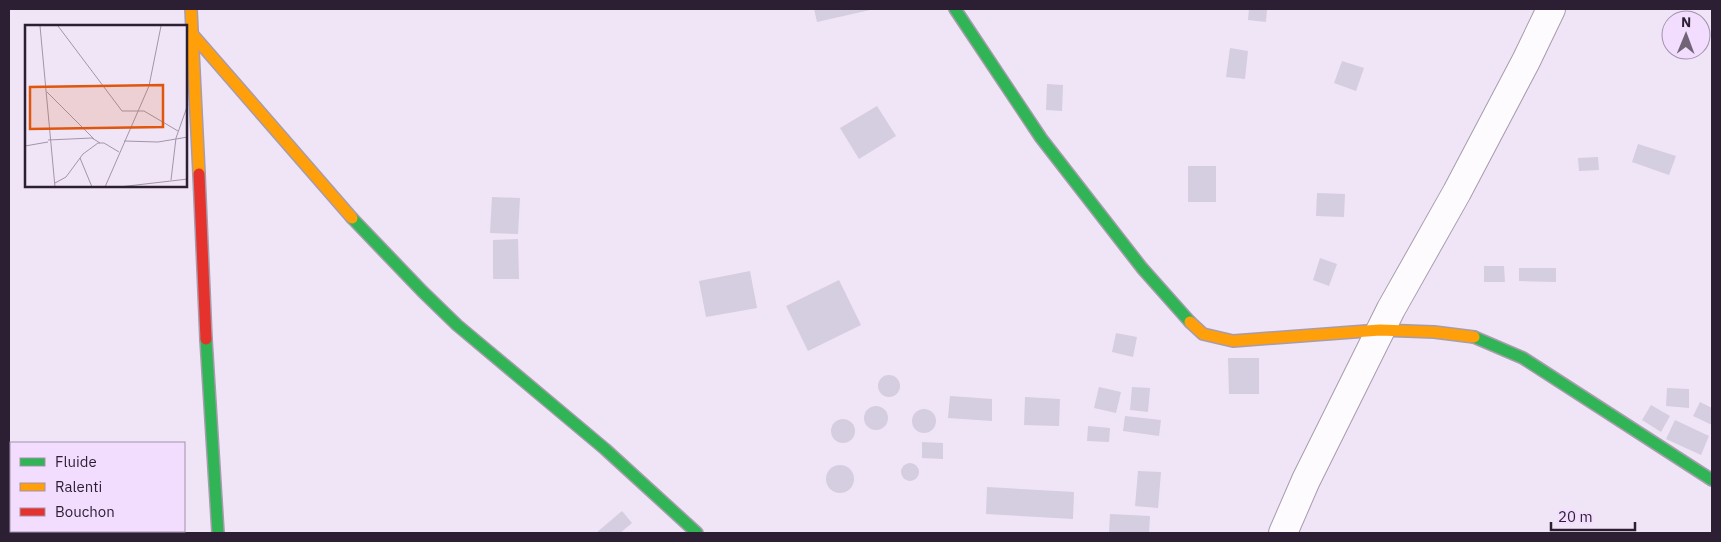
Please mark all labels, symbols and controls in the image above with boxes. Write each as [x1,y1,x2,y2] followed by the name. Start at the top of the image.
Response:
[1661,10,1711,60] north arrow
[1681,13,1691,31] text: N
[25,25,188,188] inset map
[10,442,185,532] legend
[55,452,97,471] text: Fluide
[55,477,102,496] text: Ralenti
[1551,500,1635,532] scale bar
[55,502,115,521] text: Bouchon
[1558,507,1593,526] text: 20 m

